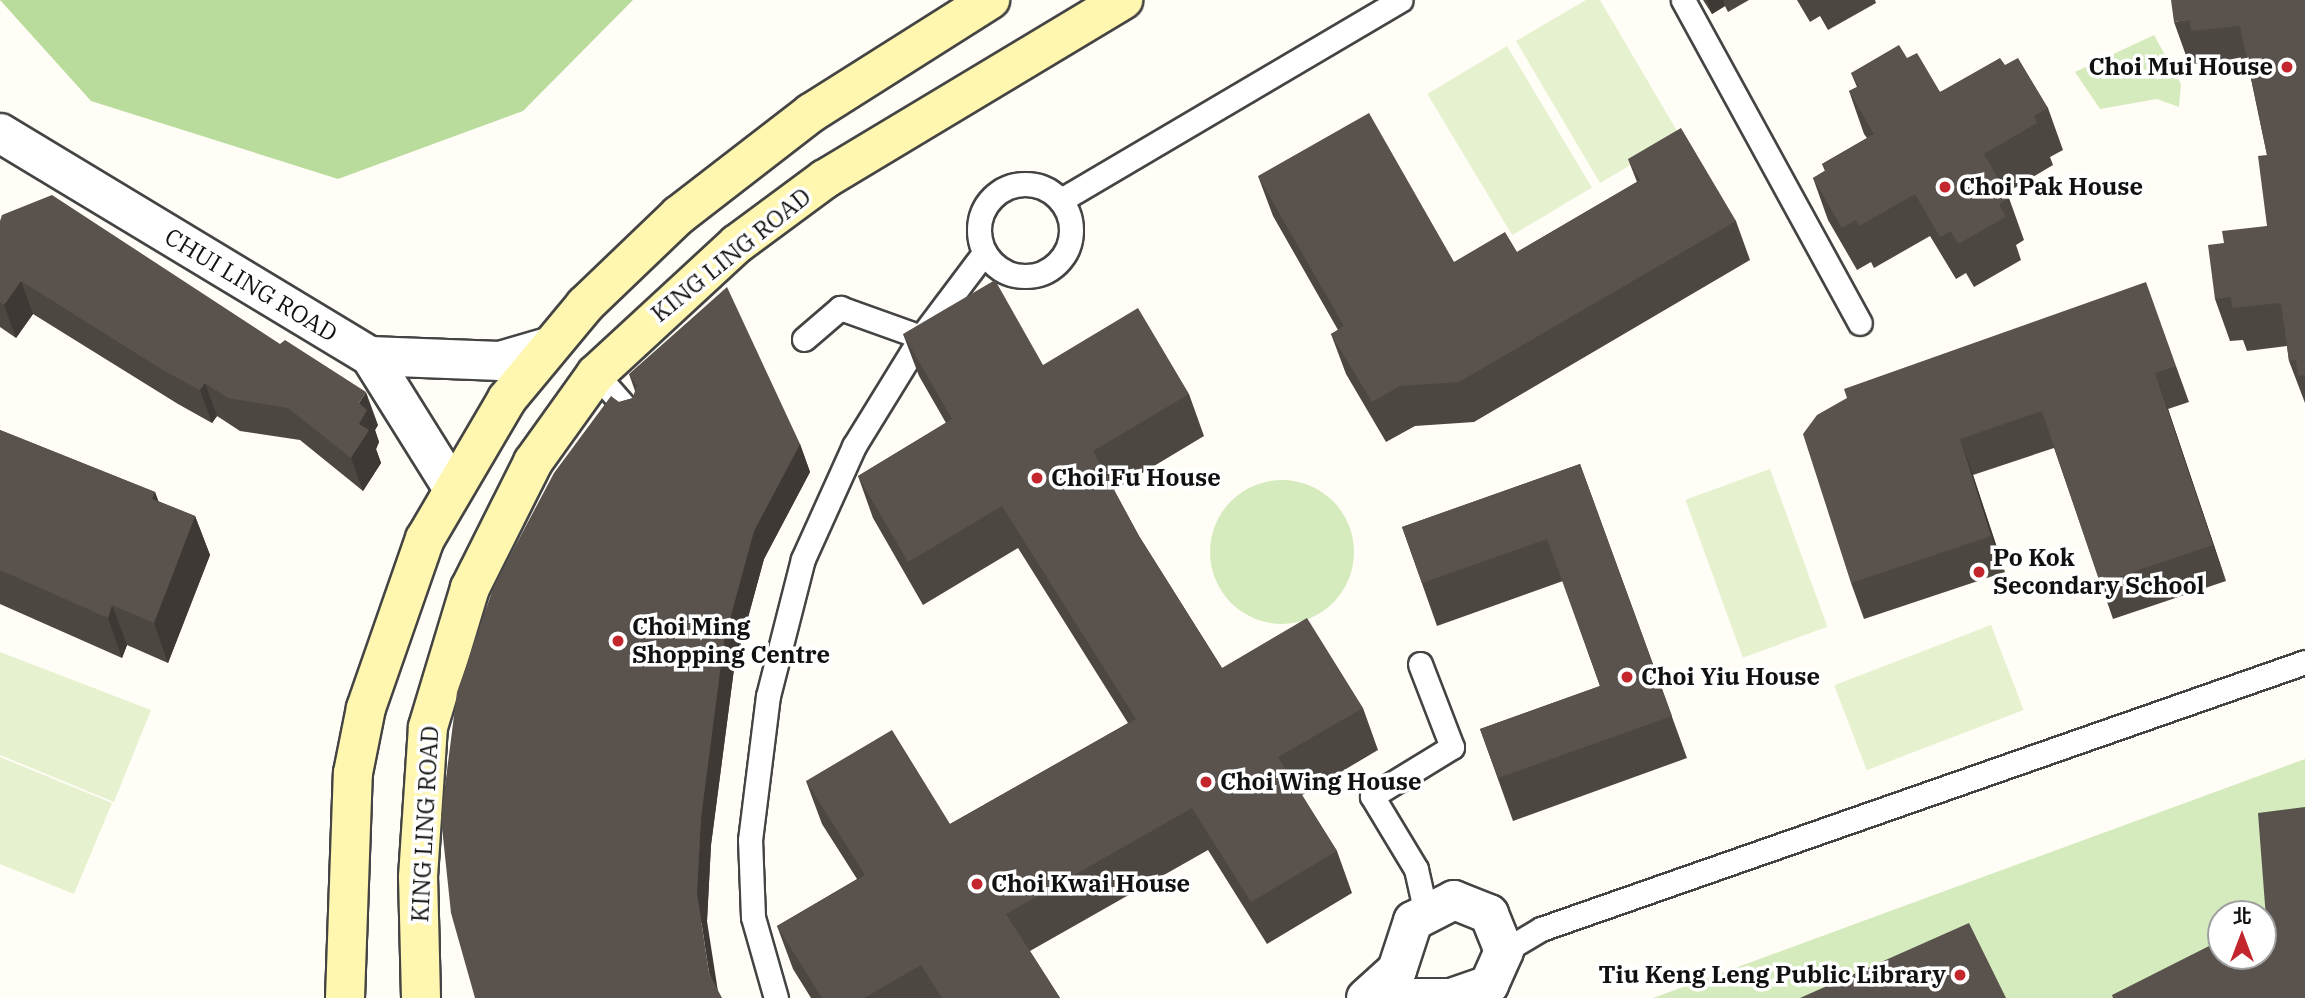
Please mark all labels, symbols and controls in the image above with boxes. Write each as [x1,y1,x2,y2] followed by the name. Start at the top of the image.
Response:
[2088,53,2273,81] place label: Choi Mui House
[2279,59,2295,75] marker: Choi Mui House
[1959,173,2143,201] place label: Choi Pak House
[1937,179,1953,195] marker: Choi Pak House
[645,182,817,328] street label: KING LING ROAD
[160,222,342,348] street label: CHUI LING ROAD
[1051,464,1221,492] place label: Choi Fu House
[1029,470,1045,486] marker: Choi Fu House
[1993,544,2205,600] place label: Po Kok Secondary School
[1971,564,1987,580] marker: Po Kok Secondary School
[632,613,830,669] place label: Choi Ming Shopping Centre
[610,633,626,649] marker: Choi Ming Shopping Centre
[1641,663,1820,691] place label: Choi Yiu House
[1619,669,1635,685] marker: Choi Yiu House
[405,725,445,923] street label: KING LING ROAD
[1220,768,1422,796] place label: Choi Wing House
[1198,774,1214,790] marker: Choi Wing House
[991,870,1190,898] place label: Choi Kwai House
[969,876,985,892] marker: Choi Kwai House
[2207,900,2277,970] north arrow
[2232,904,2252,928] text: 北
[1599,961,1946,989] place label: Tiu Keng Leng Public Library
[1952,967,1968,983] marker: Tiu Keng Leng Public Library

